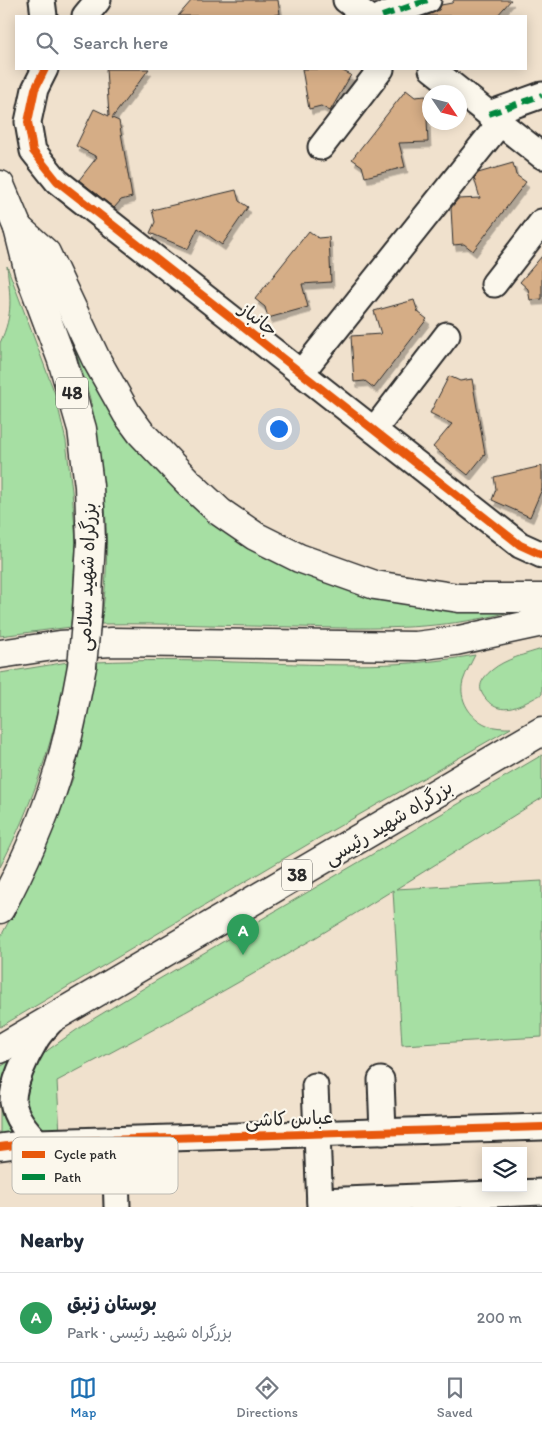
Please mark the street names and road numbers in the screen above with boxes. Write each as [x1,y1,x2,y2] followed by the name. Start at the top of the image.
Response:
[234,296,282,341] street label: جانباز
[56,378,88,408] road number: 48
[72,502,102,652] street label: بزرگراه شهید سلامی
[320,775,457,871] street label: بزرگراه شهید رئیسی
[282,860,312,890] road number: 38
[245,1105,333,1133] street label: عباس کاشی

